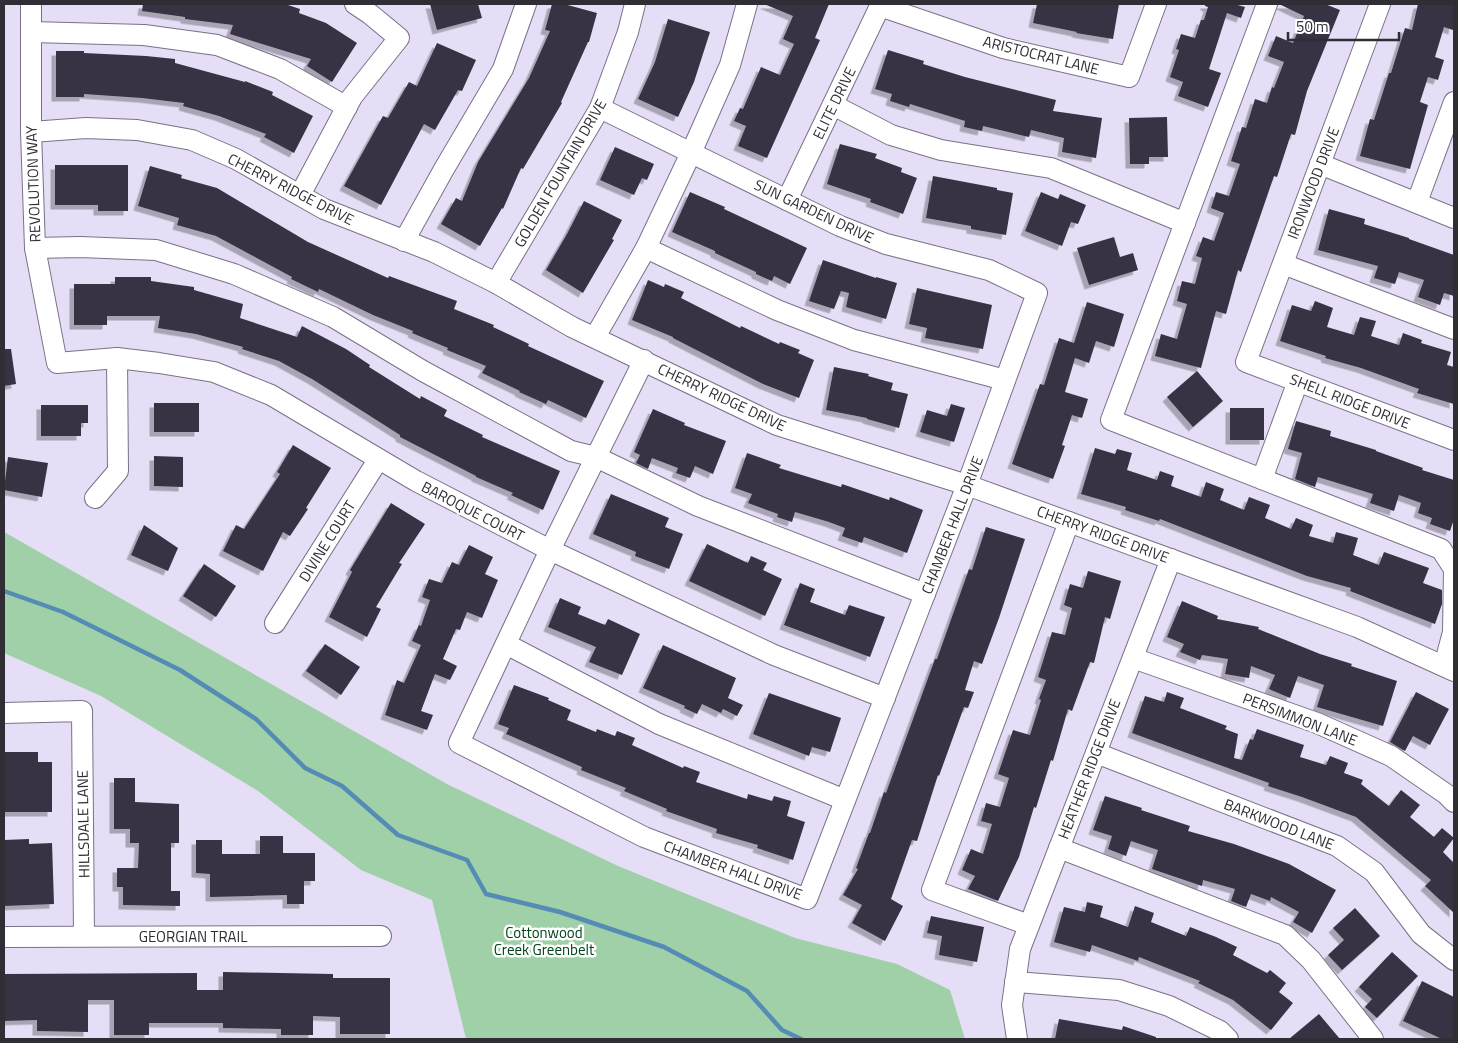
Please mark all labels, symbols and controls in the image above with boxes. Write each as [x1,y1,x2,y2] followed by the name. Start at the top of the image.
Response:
[1288,10,1399,42] scale bar
[1296,15,1329,38] text: 50 m
[981,29,1101,81] street label: ARISTOCRAT LANE
[807,63,861,143] street label: ELITE DRIVE
[508,94,612,252] street label: GOLDEN FOUNTAIN DRIVE
[1281,123,1345,243] street label: IRONWOOD DRIVE
[19,125,47,243] street label: REVOLUTION WAY
[224,147,358,231] street label: CHERRY RIDGE DRIVE
[750,173,878,249] street label: SUN GARDEN DRIVE
[654,357,790,437] street label: CHERRY RIDGE DRIVE
[1286,367,1414,435] street label: SHELL RIDGE DRIVE
[915,453,989,597] street label: CHAMBER HALL DRIVE
[417,475,529,547] street label: BAROQUE COURT
[293,496,361,586] street label: DIVINE COURT
[1034,499,1172,569] street label: CHERRY RIDGE DRIVE
[1239,687,1361,751] street label: PERSIMMON LANE
[1052,696,1126,842] street label: HEATHER RIDGE DRIVE
[71,770,95,878] street label: HILLSDALE LANE
[1221,792,1337,856] street label: BARKWOOD LANE
[660,834,806,906] street label: CHAMBER HALL DRIVE
[494,921,595,961] park label: Cottonwood Creek Greenbelt
[139,925,247,948] street label: GEORGIAN TRAIL

